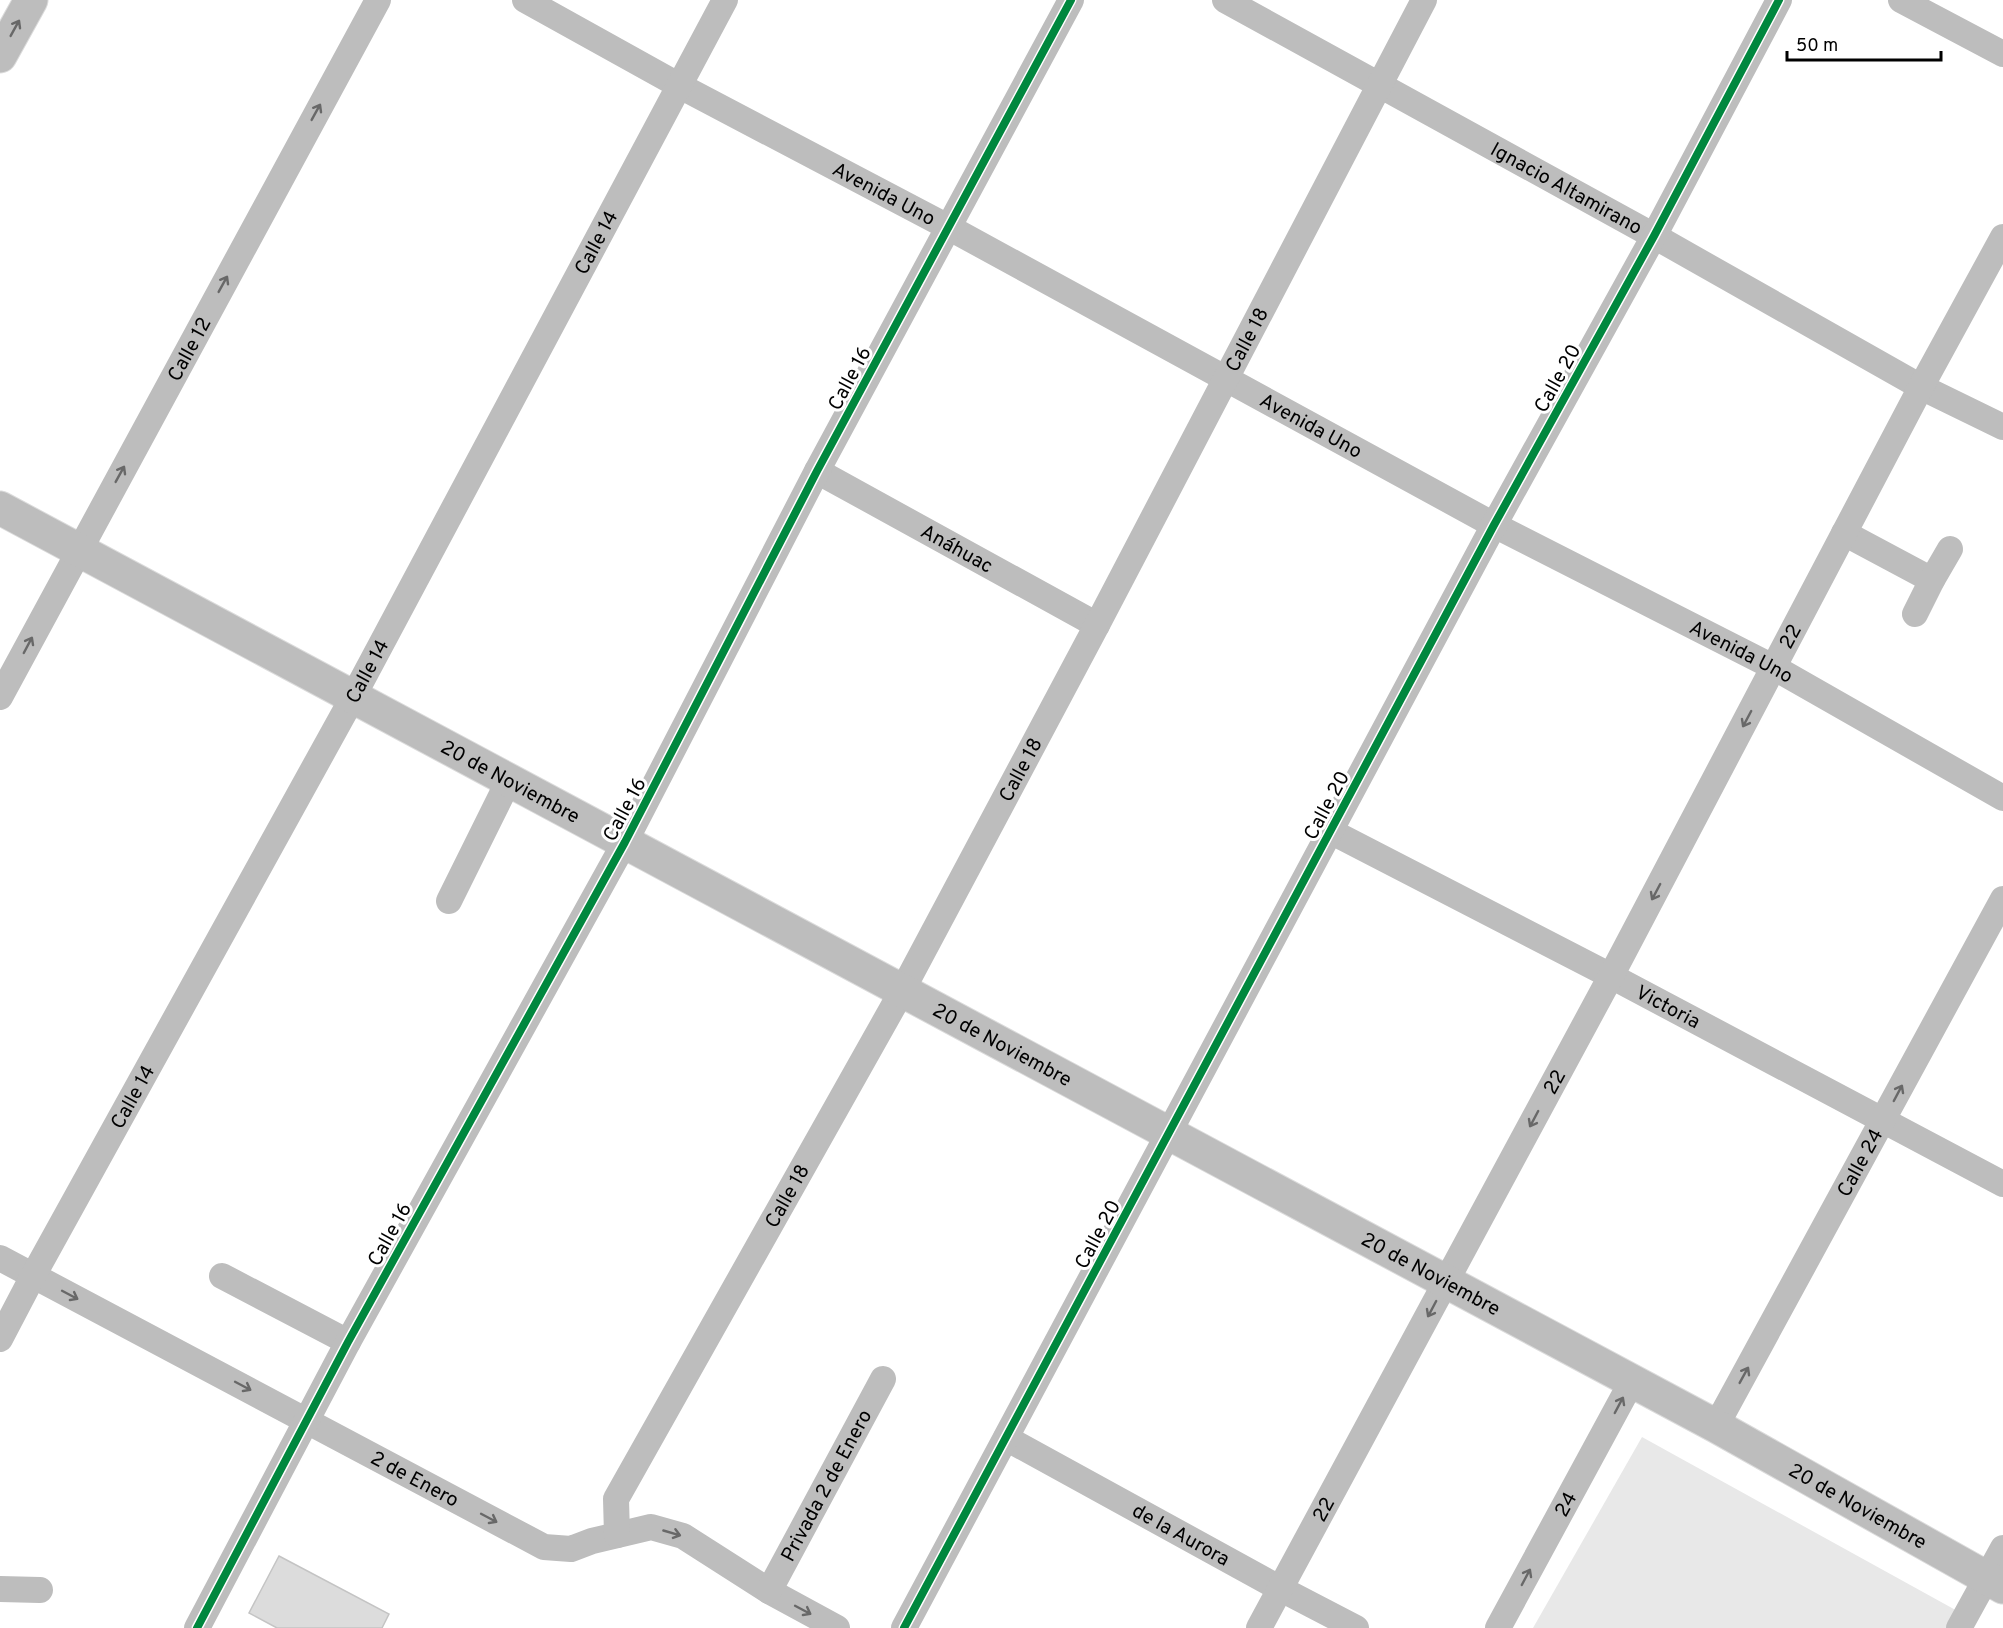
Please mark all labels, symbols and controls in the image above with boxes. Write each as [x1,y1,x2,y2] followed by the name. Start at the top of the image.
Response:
[9,20,21,37] one-way arrow
[1787,24,1942,62] scale bar
[1796,35,1838,58] text: 50 m
[311,104,322,122] one-way arrow
[1485,138,1646,242] street label: Ignacio Altamirano
[827,157,939,233] street label: Avenida Uno
[570,207,625,280] street label: Calle 14
[217,276,229,293] one-way arrow
[1221,304,1276,377] street label: Calle 18
[163,313,218,386] street label: Calle 12
[1529,340,1588,418] street label: Calle 20
[823,342,878,415] street label: Calle 16
[1255,389,1366,466] street label: Avenida Uno
[115,465,126,483] one-way arrow
[915,519,997,580] street label: Anáhuac
[1684,616,1797,691] street label: Avenida Uno
[1774,620,1809,654] street label: 22
[341,636,396,709] street label: Calle 14
[22,637,34,654] one-way arrow
[1741,710,1752,728] one-way arrow
[994,734,1050,807] street label: Calle 18
[435,735,584,831] street label: 20 de Noviembre
[1299,767,1357,845] street label: Calle 20
[598,773,653,846] street label: Calle 16
[1650,882,1661,900] one-way arrow
[1630,980,1704,1036] street label: Victoria
[927,998,1076,1094] street label: 20 de Noviembre
[106,1061,162,1134] street label: Calle 14
[1539,1066,1573,1099] street label: 22
[1893,1084,1904,1102] one-way arrow
[1528,1110,1540,1127] one-way arrow
[1832,1125,1890,1202] street label: Calle 24
[760,1160,817,1233] street label: Calle 18
[1070,1196,1128,1274] street label: Calle 20
[363,1199,419,1271] street label: Calle 16
[1356,1228,1504,1323] street label: 20 de Noviembre
[61,1289,78,1301] one-way arrow
[1426,1300,1437,1318] one-way arrow
[1739,1366,1750,1384] one-way arrow
[233,1381,251,1392] one-way arrow
[1613,1397,1625,1414] one-way arrow
[776,1406,879,1567] street label: Privada 2 de Enero
[365,1446,463,1514] street label: 2 de Enero
[1783,1458,1931,1557] street label: 20 de Noviembre
[1550,1488,1584,1522] street label: 24
[1308,1493,1342,1527] street label: 22
[1127,1499,1234,1573] street label: de la Aurora
[479,1513,497,1524] one-way arrow
[662,1528,681,1539] one-way arrow
[1521,1568,1532,1586] one-way arrow
[794,1604,811,1616] one-way arrow

